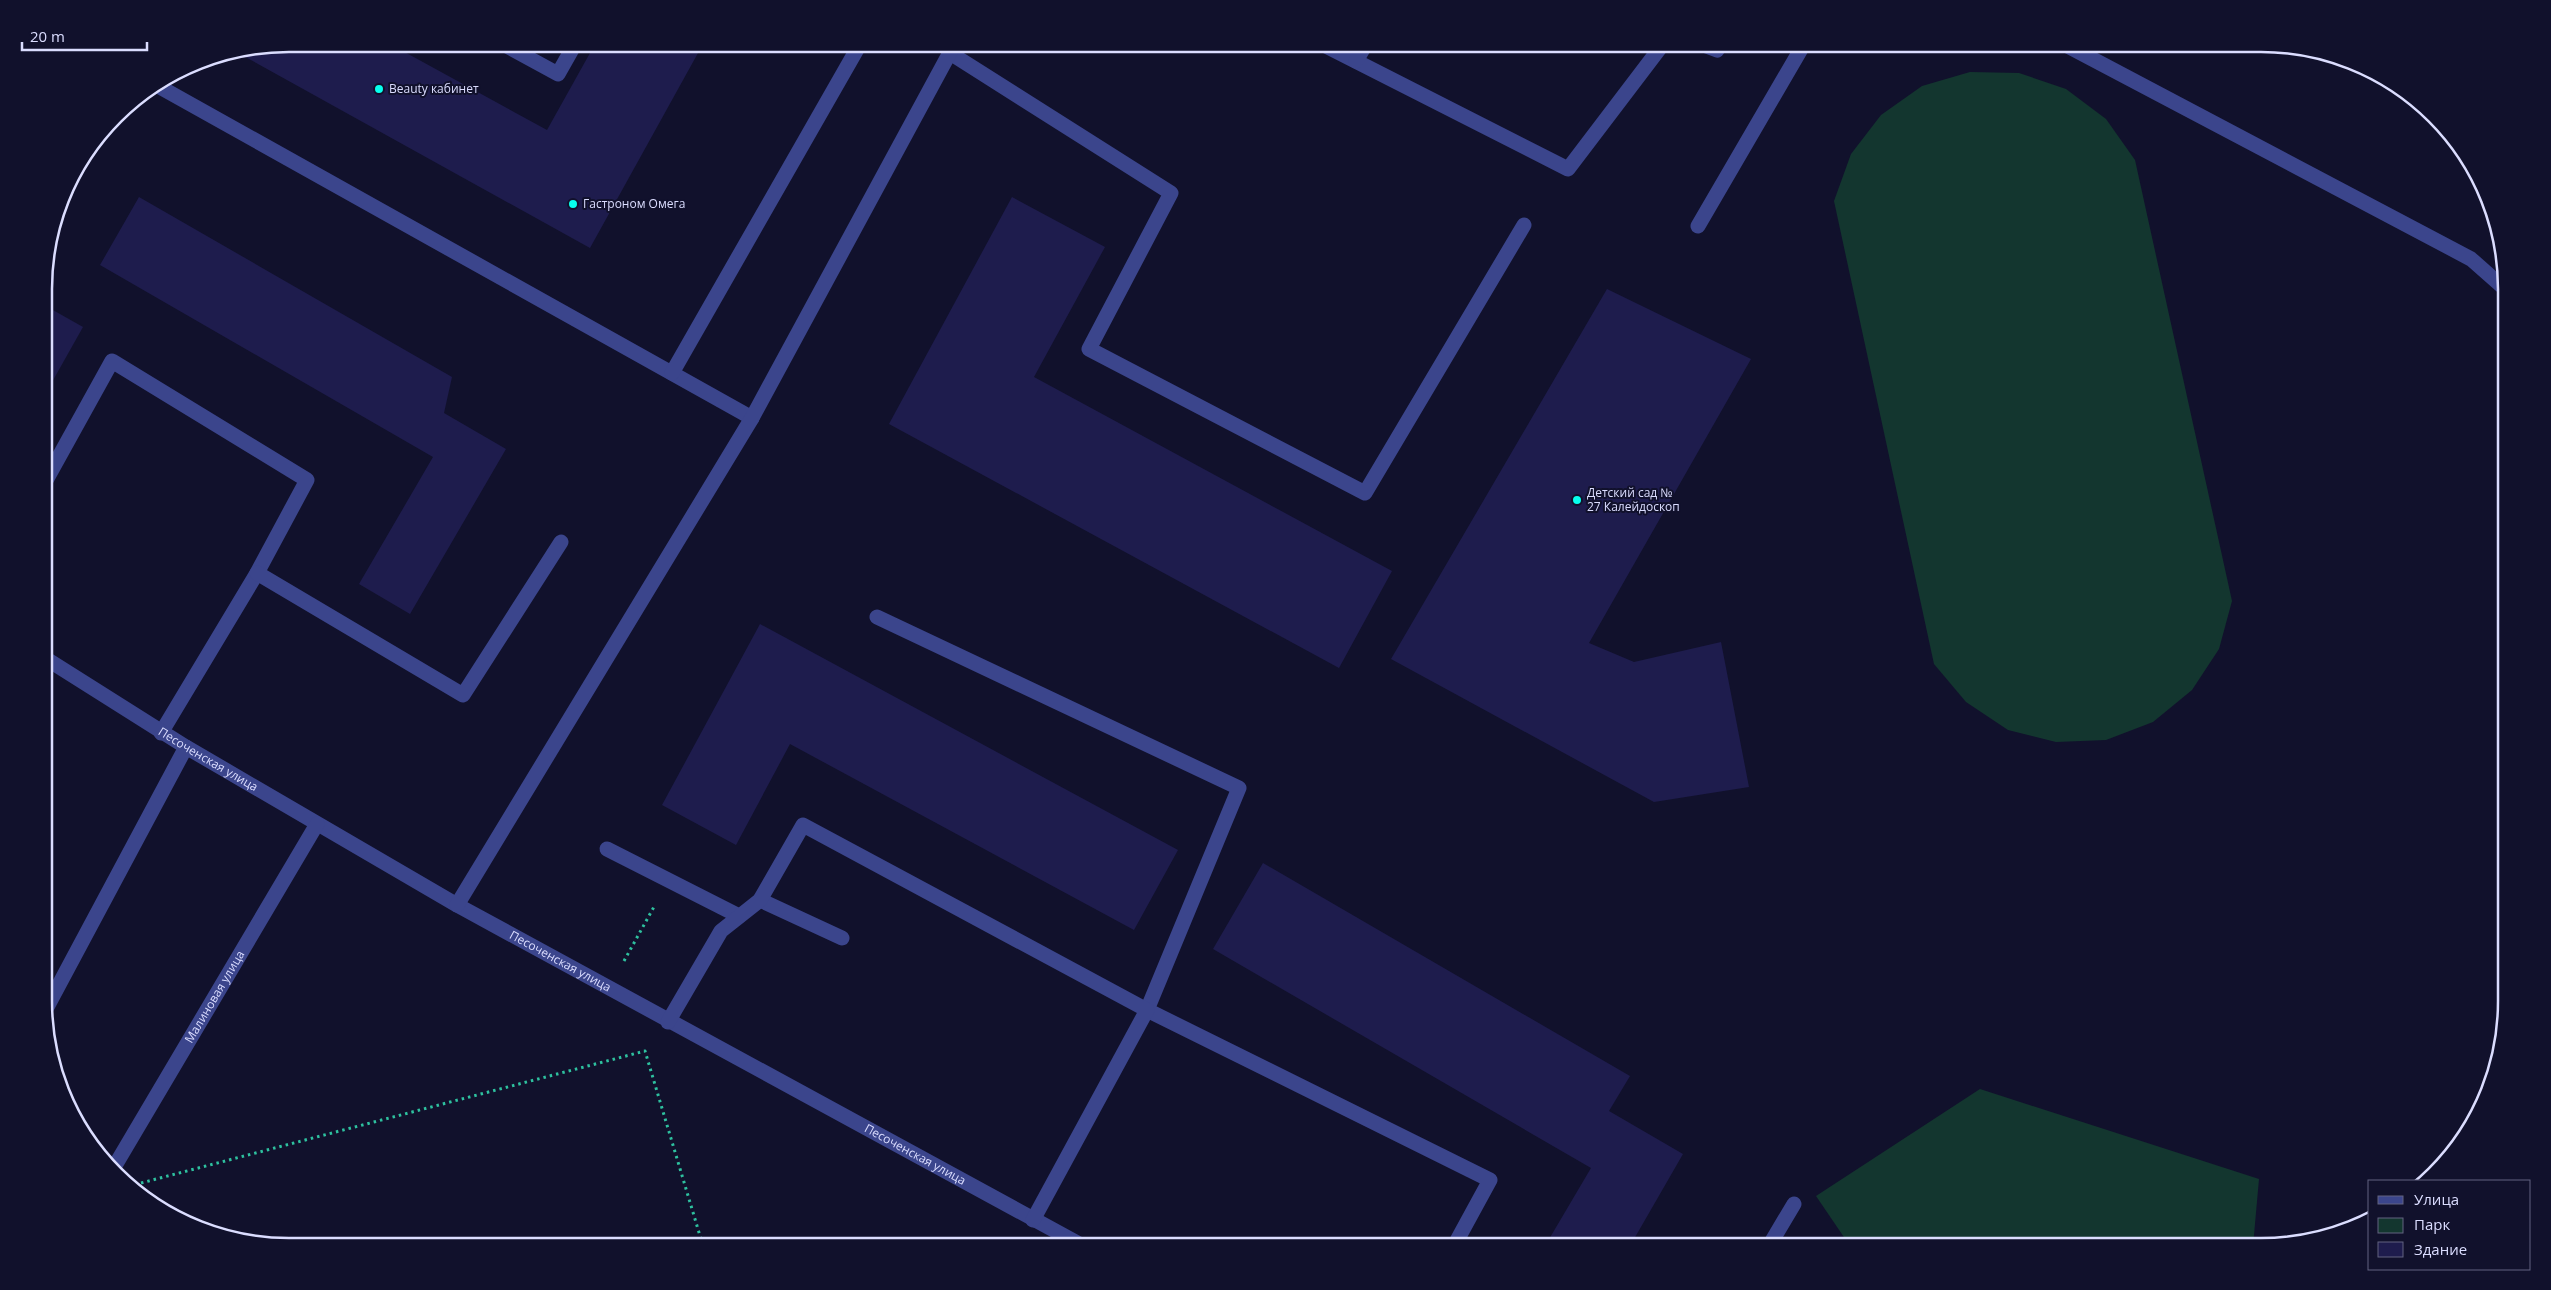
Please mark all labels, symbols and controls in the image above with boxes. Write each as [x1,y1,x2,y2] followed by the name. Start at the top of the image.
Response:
[22,20,148,52] scale bar
[30,26,65,46] text: 20 m
[389,80,479,97] place label: Beauty кабинет
[373,83,385,95] marker: Beauty кабинет
[583,195,685,212] place label: Гастроном Омега
[567,198,579,210] marker: Гастроном Омега
[1587,484,1680,515] place label: Детский сад № 27 Калейдоскоп
[1571,494,1583,506] marker: Детский сад № 27 Калейдоскоп
[155,723,261,795] street label: Песоченская улица
[507,926,614,995] street label: Песоченская улица
[180,947,248,1046] street label: Малиновая улица
[861,1120,969,1189] street label: Песоченская улица
[2368,1180,2531,1270] legend
[2414,1189,2459,1209] text: Улица
[2414,1214,2450,1234] text: Парк
[2414,1239,2467,1259] text: Здание

